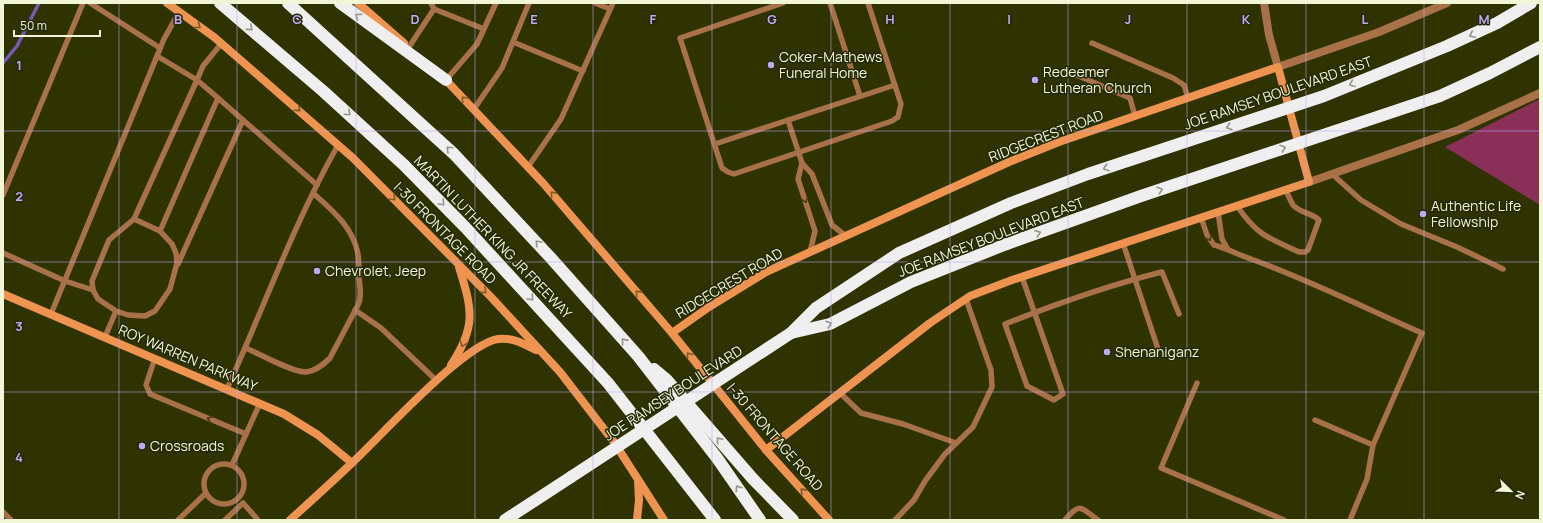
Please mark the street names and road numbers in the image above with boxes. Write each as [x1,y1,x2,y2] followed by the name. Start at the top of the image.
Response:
[1181,51,1375,134] street label: JOE RAMSEY BOULEVARD EAST
[986,105,1106,166] street label: RIDGECREST ROAD
[410,151,577,322] street label: MARTIN LUTHER KING JR FREEWAY
[390,177,501,288] street label: I-30 FRONTAGE ROAD
[895,192,1087,281] street label: JOE RAMSEY BOULEVARD EAST
[672,243,786,322] street label: RIDGECREST ROAD
[116,320,261,396] street label: ROY WARREN PARKWAY
[600,341,746,445] street label: JOE RAMSEY BOULEVARD
[723,379,828,495] street label: I-30 FRONTAGE ROAD

